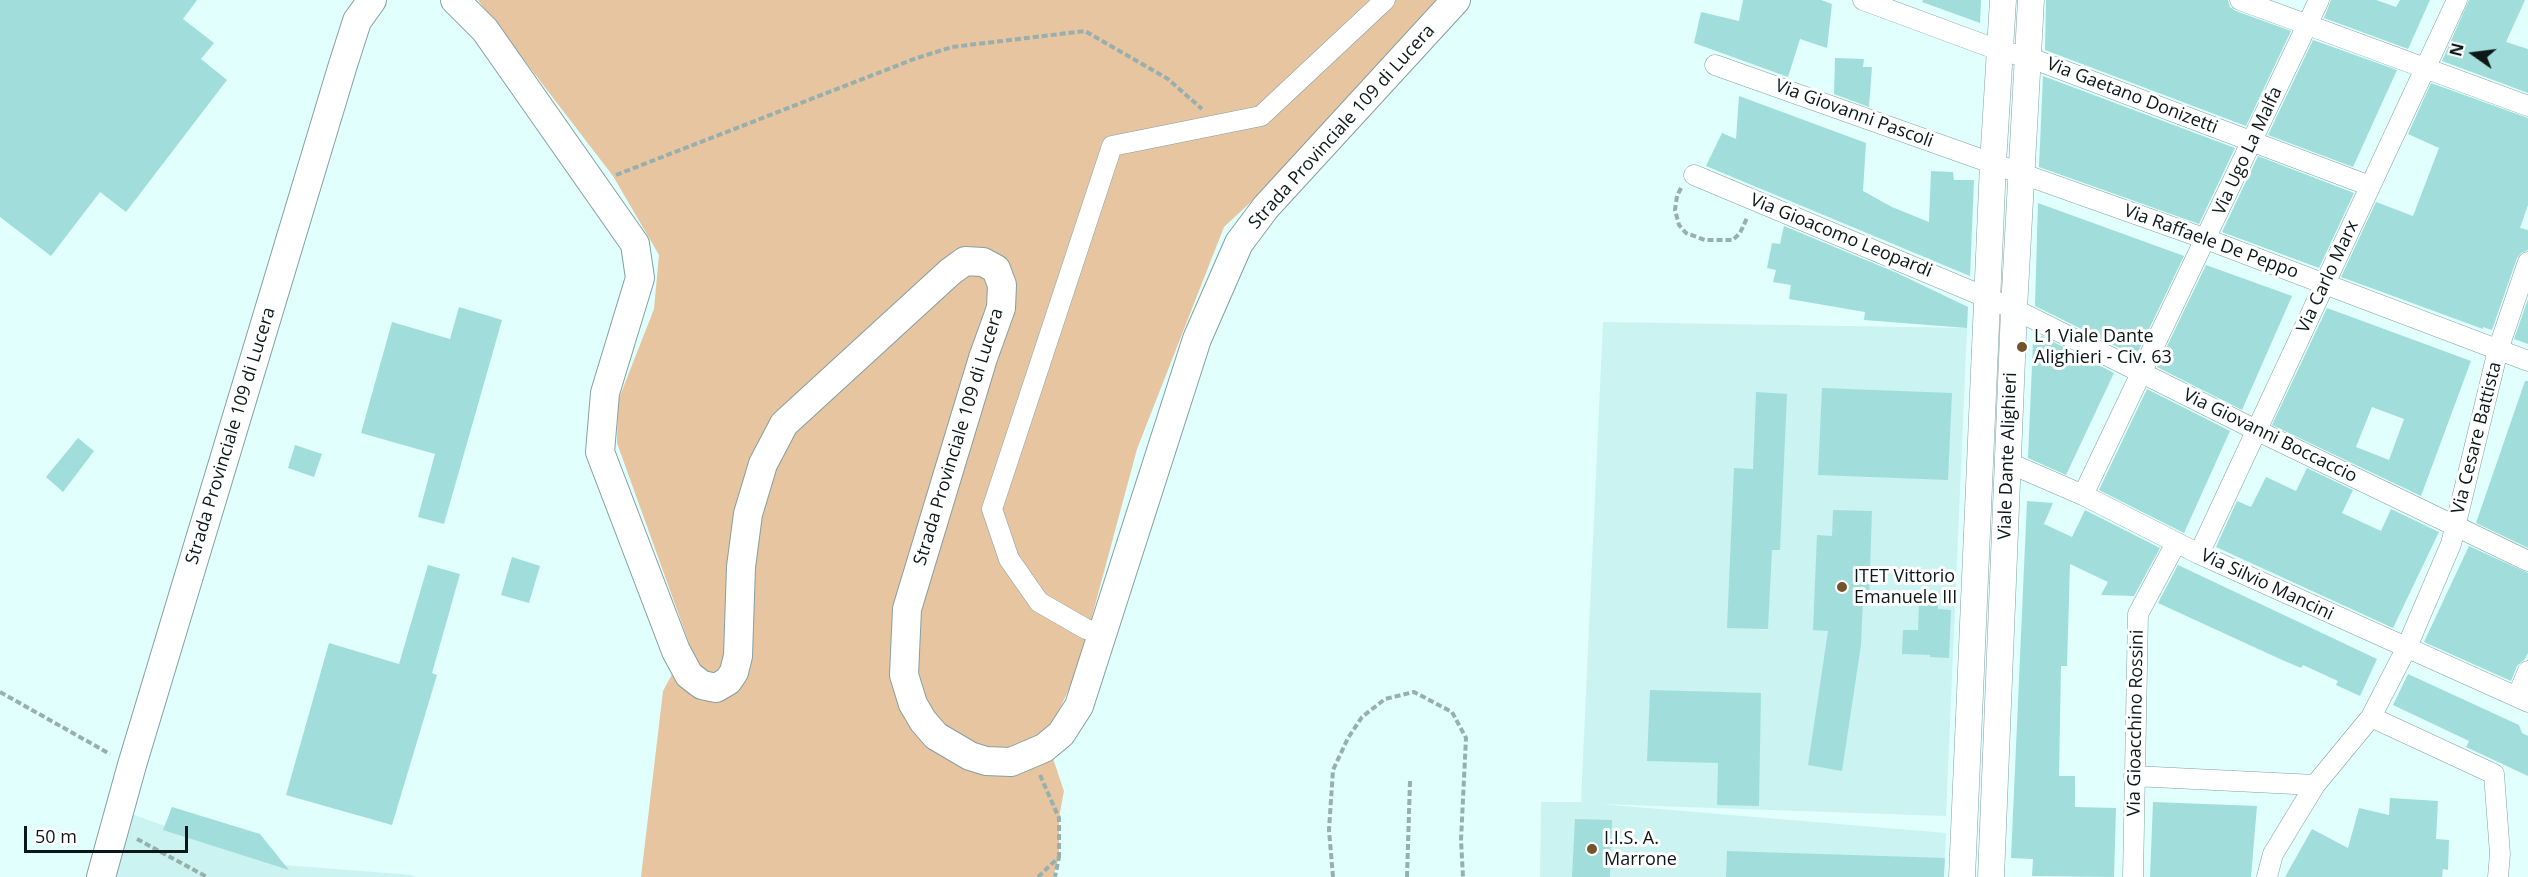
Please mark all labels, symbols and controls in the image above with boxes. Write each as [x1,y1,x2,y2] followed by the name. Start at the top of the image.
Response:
[1244,20,1440,234] street label: Strada Provinciale 109 di Lucera
[2444,24,2504,84] north arrow
[2444,41,2469,59] text: N
[2043,53,2221,139] street label: Via Gaetano Donizetti
[1772,75,1936,153] street label: Via Giovanni Pascoli
[2209,83,2287,219] street label: Via Ugo La Malfa
[1747,190,1935,282] street label: Via Gioacomo Leopardi
[2121,200,2301,284] street label: Via Raffaele De Peppo
[2293,217,2363,337] street label: Via Carlo Marx
[182,305,280,567] street label: Strada Provinciale 109 di Lucera
[910,306,1008,568] street label: Strada Provinciale 109 di Lucera
[2034,326,2172,368] place label: L1 Viale Dante Alighieri - Civ. 63
[2015,340,2029,354] marker: L1 Viale Dante Alighieri - Civ. 63
[2448,360,2506,516] street label: Via Cesare Battista
[1994,372,2022,540] street label: Viale Dante Alighieri
[2179,384,2361,488] street label: Via Giovanni Boccaccio
[2197,545,2337,625] street label: Via Silvio Mancini
[1854,566,1957,608] place label: ITET Vittorio Emanuele III
[1835,580,1849,594] marker: ITET Vittorio Emanuele III
[2124,629,2148,817] street label: Via Gioacchino Rossini
[27,814,190,852] scale bar
[35,824,77,848] text: 50 m
[1604,828,1677,870] place label: I.I.S. A. Marrone
[1585,842,1599,856] marker: I.I.S. A. Marrone

